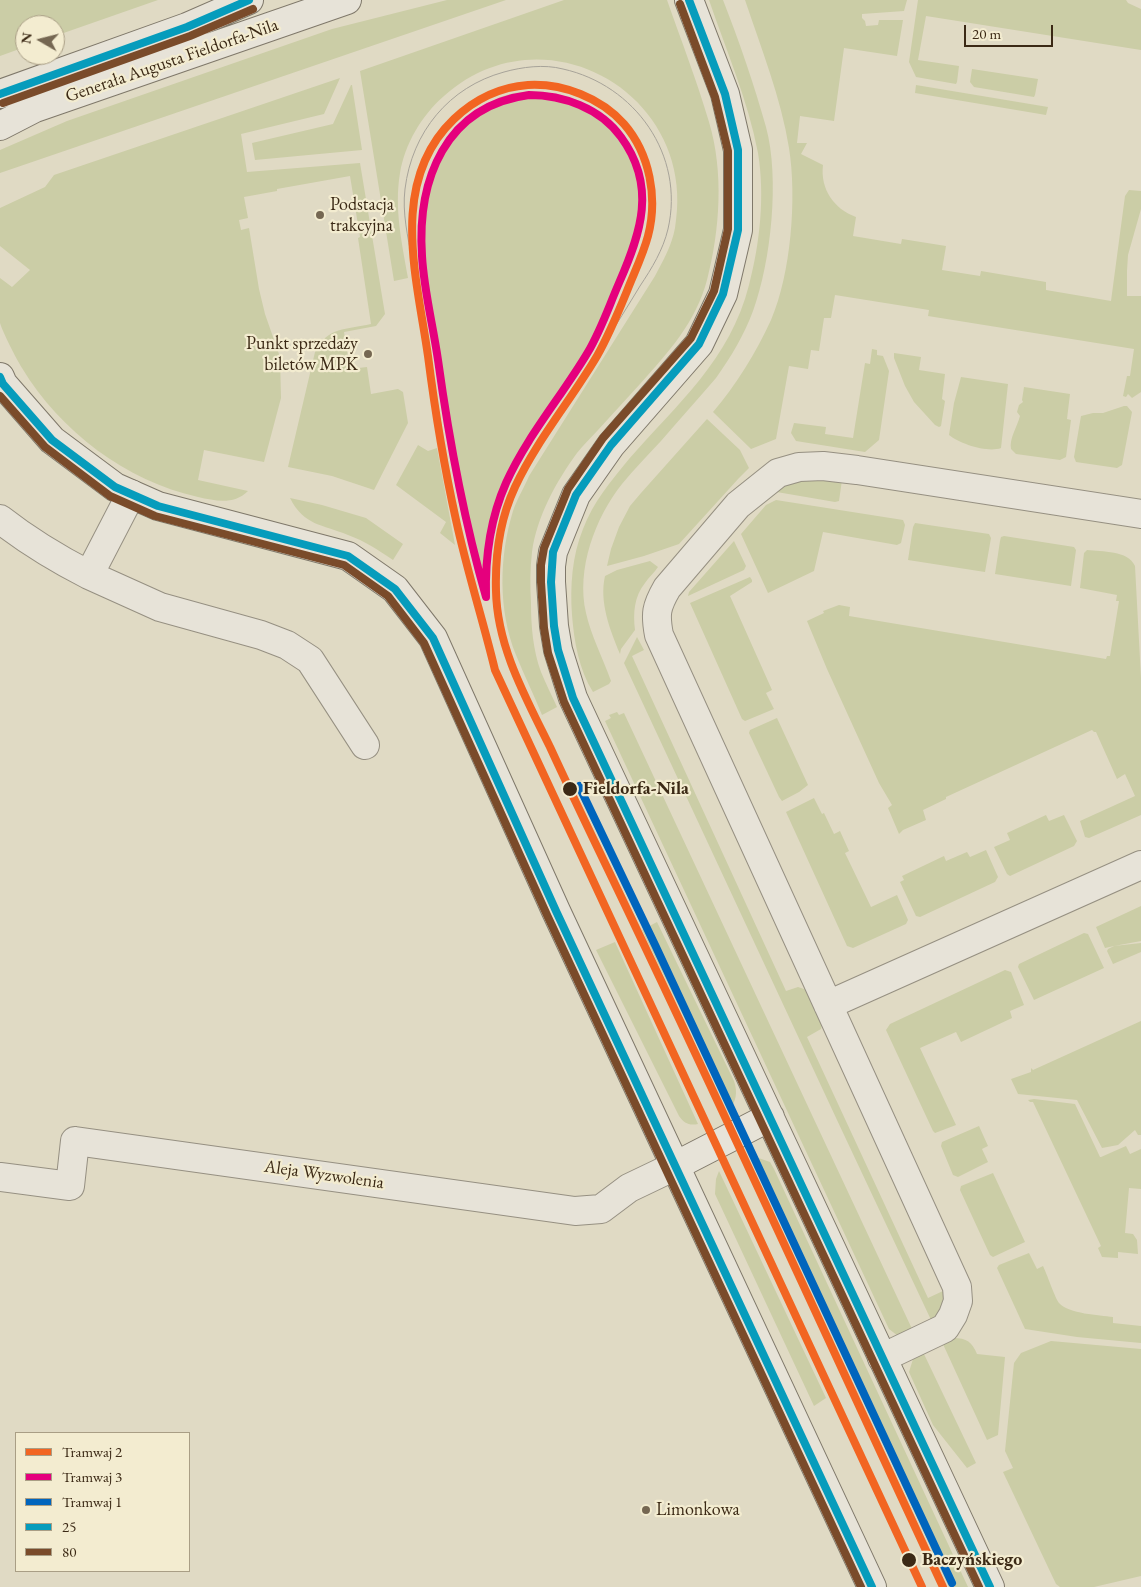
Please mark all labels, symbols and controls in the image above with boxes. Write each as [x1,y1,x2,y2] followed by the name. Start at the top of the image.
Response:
[63,14,281,108] street label: Generała Augusta Fieldorfa-Nila
[15,15,65,65] north arrow
[966,15,1055,47] scale bar
[972,24,1001,43] text: 20 m
[16,31,36,45] text: N
[330,194,394,236] place label: Podstacja trakcyjna
[314,209,326,221] marker: Podstacja trakcyjna
[246,333,358,376] place label: Punkt sprzedaży biletów MPK
[362,348,374,360] marker: Punkt sprzedaży biletów MPK
[583,778,689,800] place label: Fieldorfa-Nila
[561,780,579,798] marker: Fieldorfa-Nila
[263,1156,385,1194] street label: Aleja Wyzwolenia
[15,1432,190,1572] legend
[62,1442,122,1461] text: Tramwaj 2
[62,1467,122,1486] text: Tramwaj 3
[62,1492,122,1511] text: Tramwaj 1
[656,1499,740,1521] place label: Limonkowa
[640,1504,652,1516] marker: Limonkowa
[62,1517,76,1536] text: 25
[62,1542,76,1561] text: 80
[922,1549,1022,1571] place label: Baczyńskiego
[900,1551,918,1569] marker: Baczyńskiego

